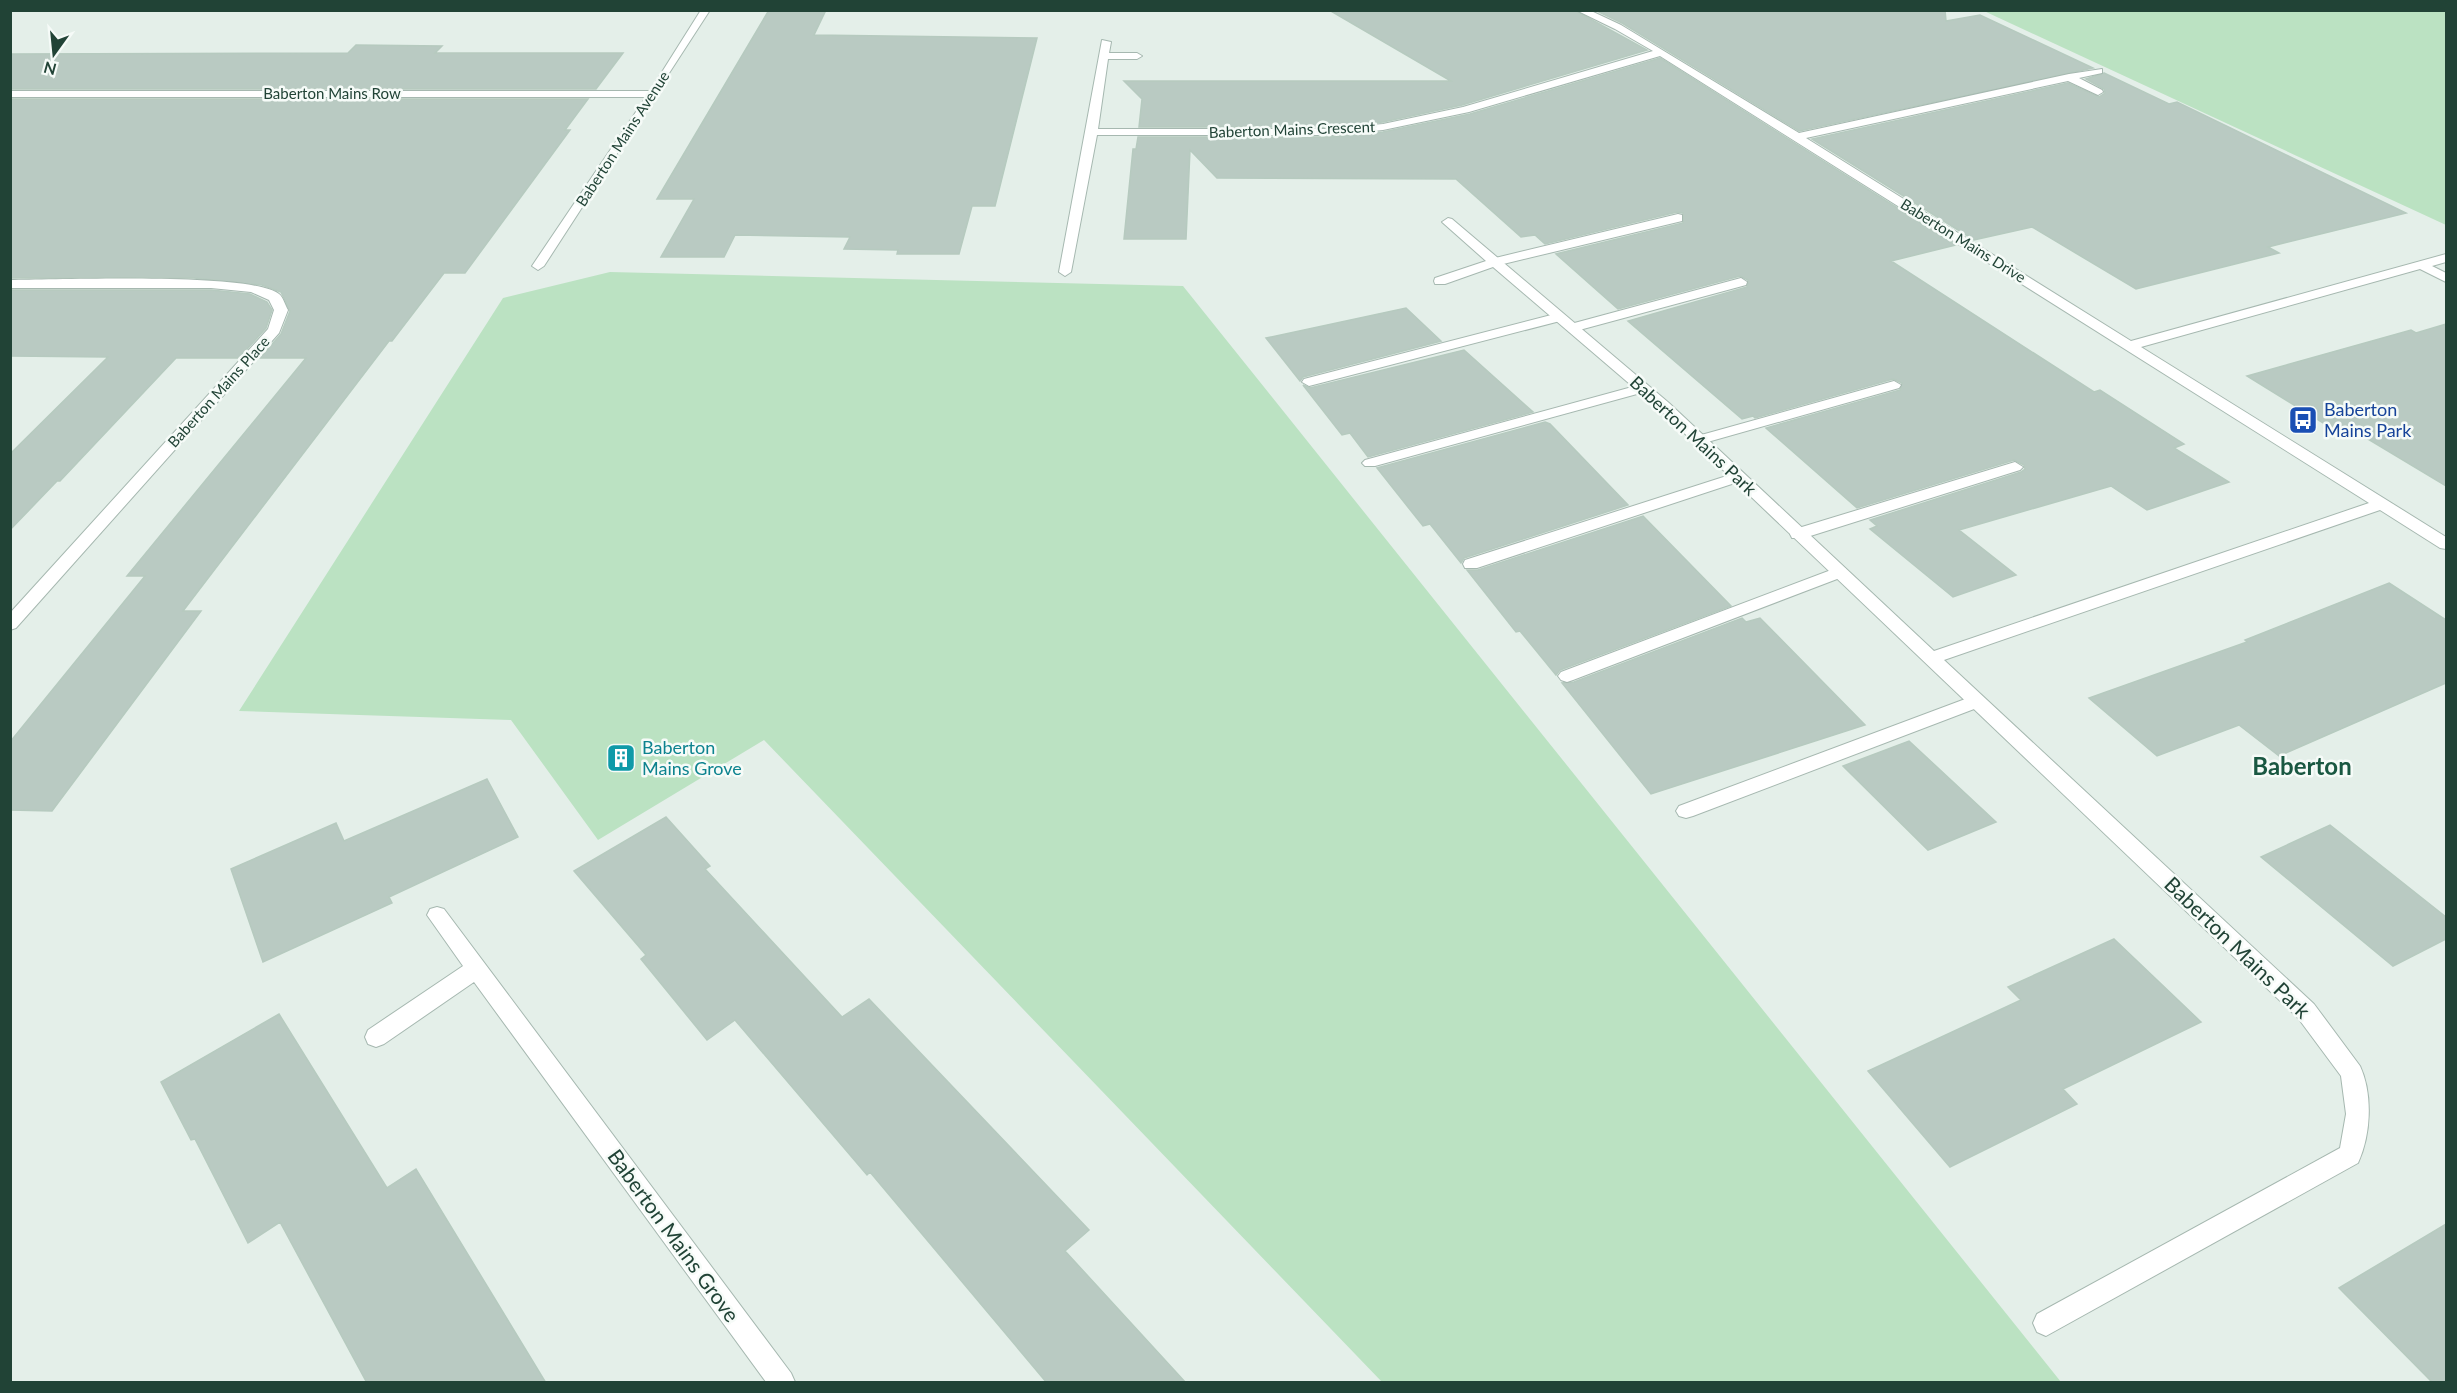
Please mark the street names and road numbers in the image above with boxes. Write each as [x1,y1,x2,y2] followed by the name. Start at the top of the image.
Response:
[572,67,673,209] street label: Baberton Mains Avenue
[263,84,401,102] street label: Baberton Mains Row
[1208,117,1376,141] street label: Baberton Mains Crescent
[1898,194,2029,286] street label: Baberton Mains Drive
[164,332,273,451] street label: Baberton Mains Place
[1626,371,1762,500] street label: Baberton Mains Park
[2160,871,2316,1023] street label: Baberton Mains Park
[603,1144,745,1326] street label: Baberton Mains Grove

